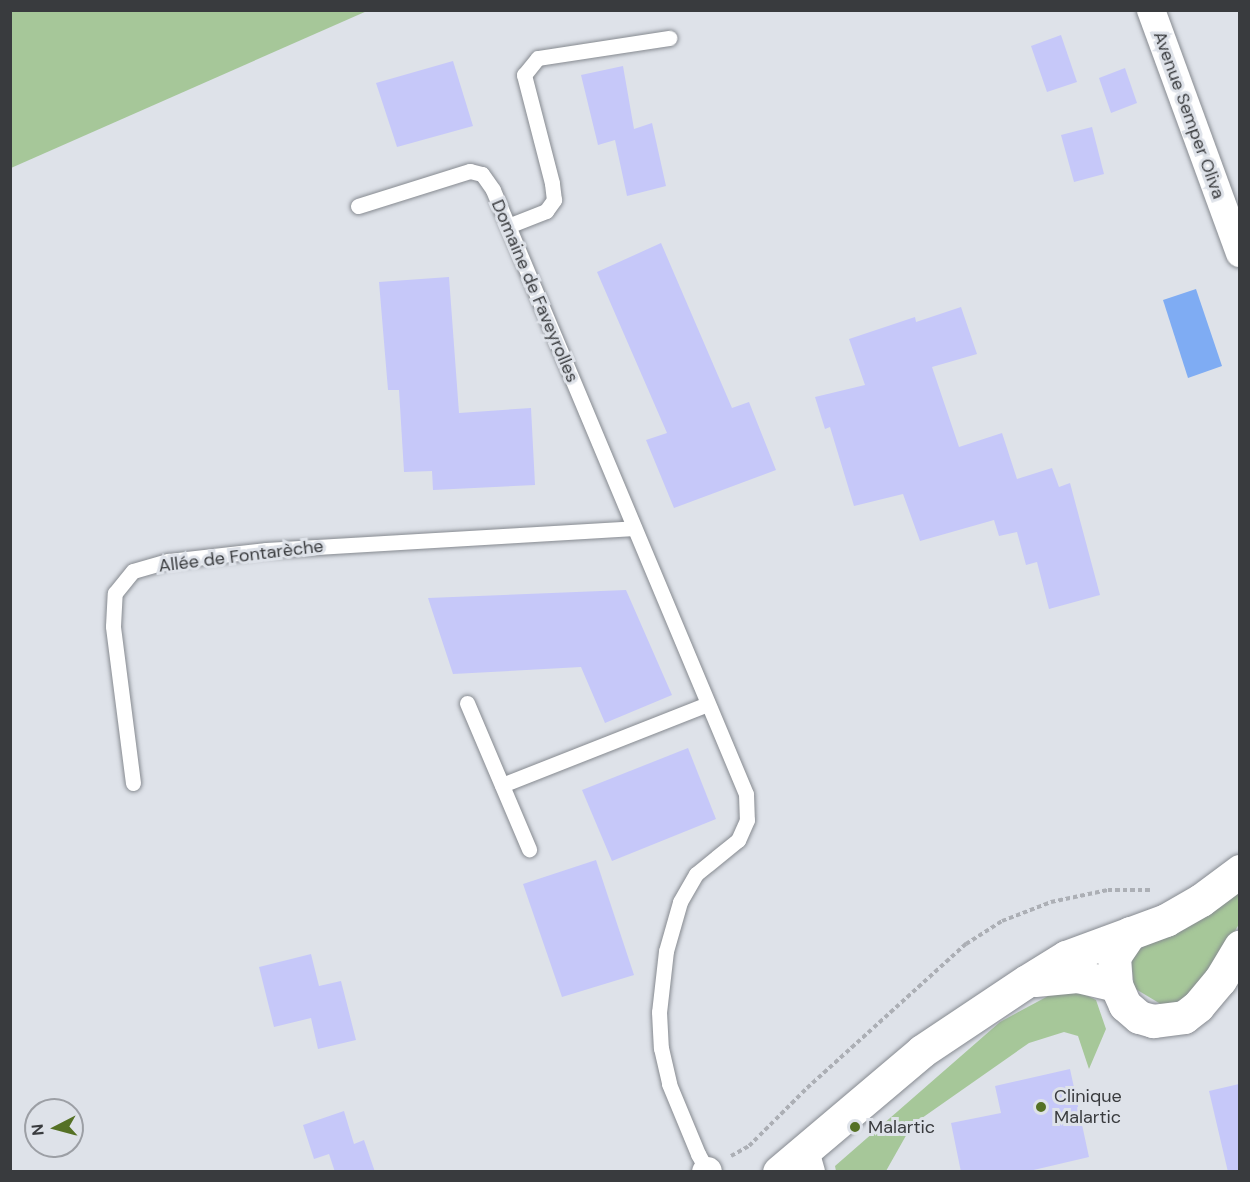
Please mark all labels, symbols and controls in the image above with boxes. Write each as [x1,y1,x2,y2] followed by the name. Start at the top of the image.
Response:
[1149,28,1229,202] street label: Avenue Semper Oliva
[487,196,583,386] street label: Domaine de Faveyrolles
[157,535,325,577] street label: Allée de Fontarèche
[1054,1086,1122,1128] place label: Clinique Malartic
[24,1098,84,1158] north arrow
[1032,1098,1050,1116] marker: Clinique Malartic
[868,1116,935,1138] place label: Malartic
[846,1118,864,1136] marker: Malartic
[27,1123,49,1137] text: N

